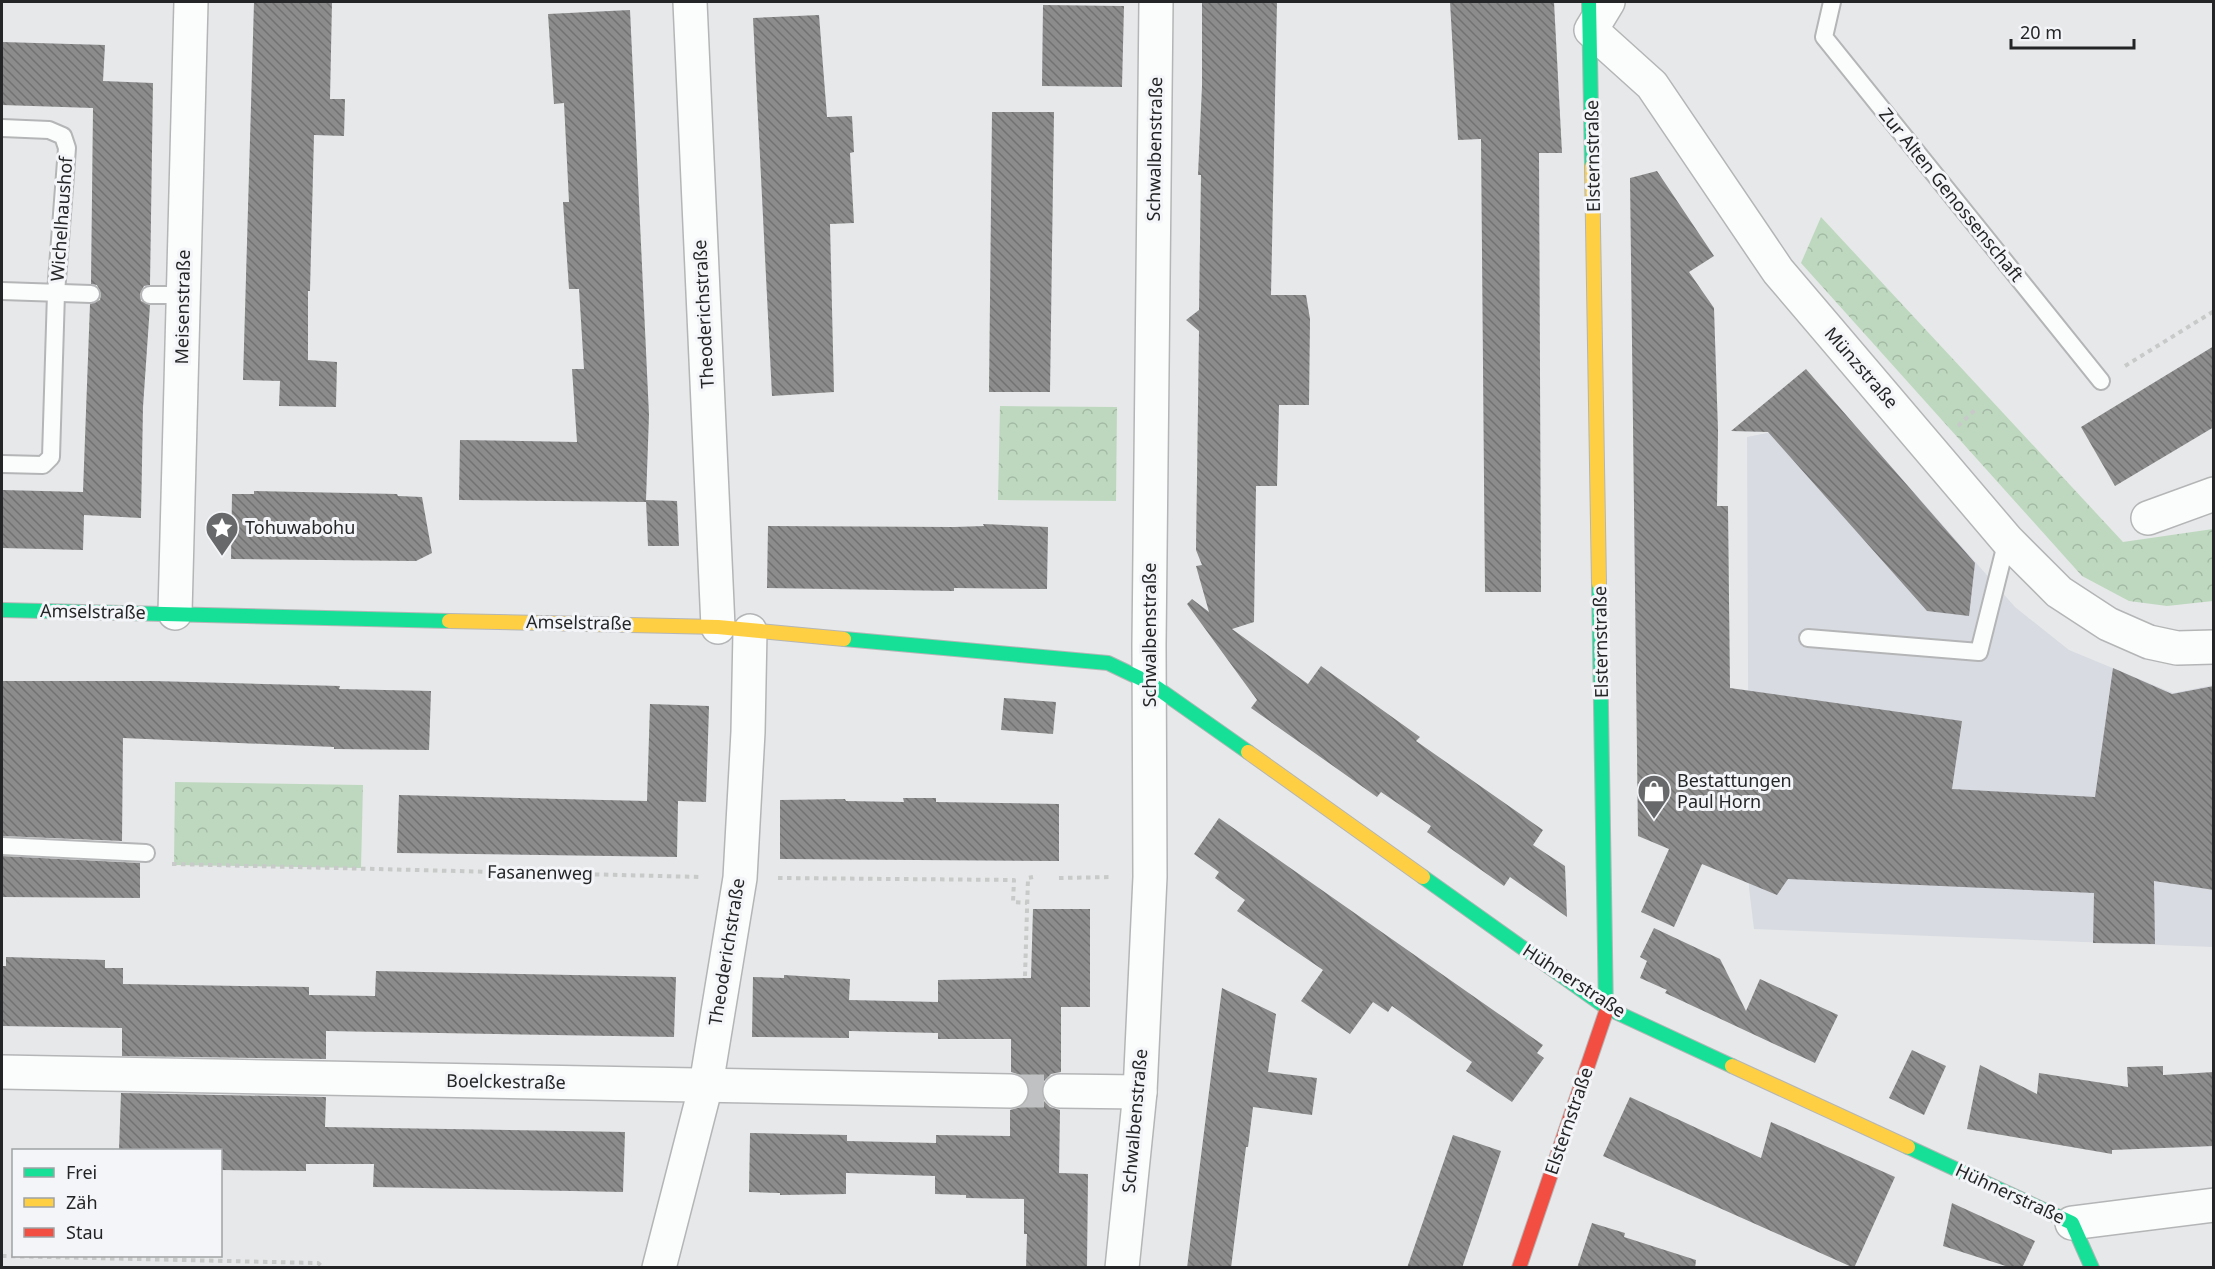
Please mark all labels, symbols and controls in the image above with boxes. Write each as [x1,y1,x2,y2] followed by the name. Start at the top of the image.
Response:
[2011,12,2134,50] scale bar
[2020,20,2062,44] text: 20 m
[1141,76,1167,222] street label: Schwalbenstraße
[1579,100,1605,212] street label: Elsternstraße
[1874,102,2030,287] street label: Zur Alten Genossenschaft
[45,155,77,282] street label: Wichelhaushof
[687,239,719,389] street label: Theoderichstraße
[169,249,195,365] street label: Meisenstraße
[1820,321,1904,413] street label: Münzstraße
[204,510,240,557] place icon: Tohuwabohu
[245,515,355,539] place label: Tohuwabohu
[1137,563,1161,707] street label: Schwalbenstraße
[1587,586,1613,698] street label: Elsternstraße
[40,598,146,624] street label: Amselstraße
[526,609,632,635] street label: Amselstraße
[1677,768,1792,813] place label: Bestattungen Paul Horn
[1636,773,1672,820] shop icon: Bestattungen Paul Horn
[487,859,593,885] street label: Fasanenweg
[703,876,750,1027] street label: Theoderichstraße
[1518,938,1631,1022] street label: Hühnerstraße
[1116,1048,1152,1194] street label: Schwalbenstraße
[1538,1064,1598,1178] street label: Elsternstraße
[446,1068,566,1094] street label: Boelckestraße
[12,1149,222,1257] legend
[1952,1157,2069,1229] street label: Hühnerstraße
[66,1160,97,1184] text: Frei
[66,1190,98,1214] text: Zäh
[66,1220,104,1244] text: Stau

